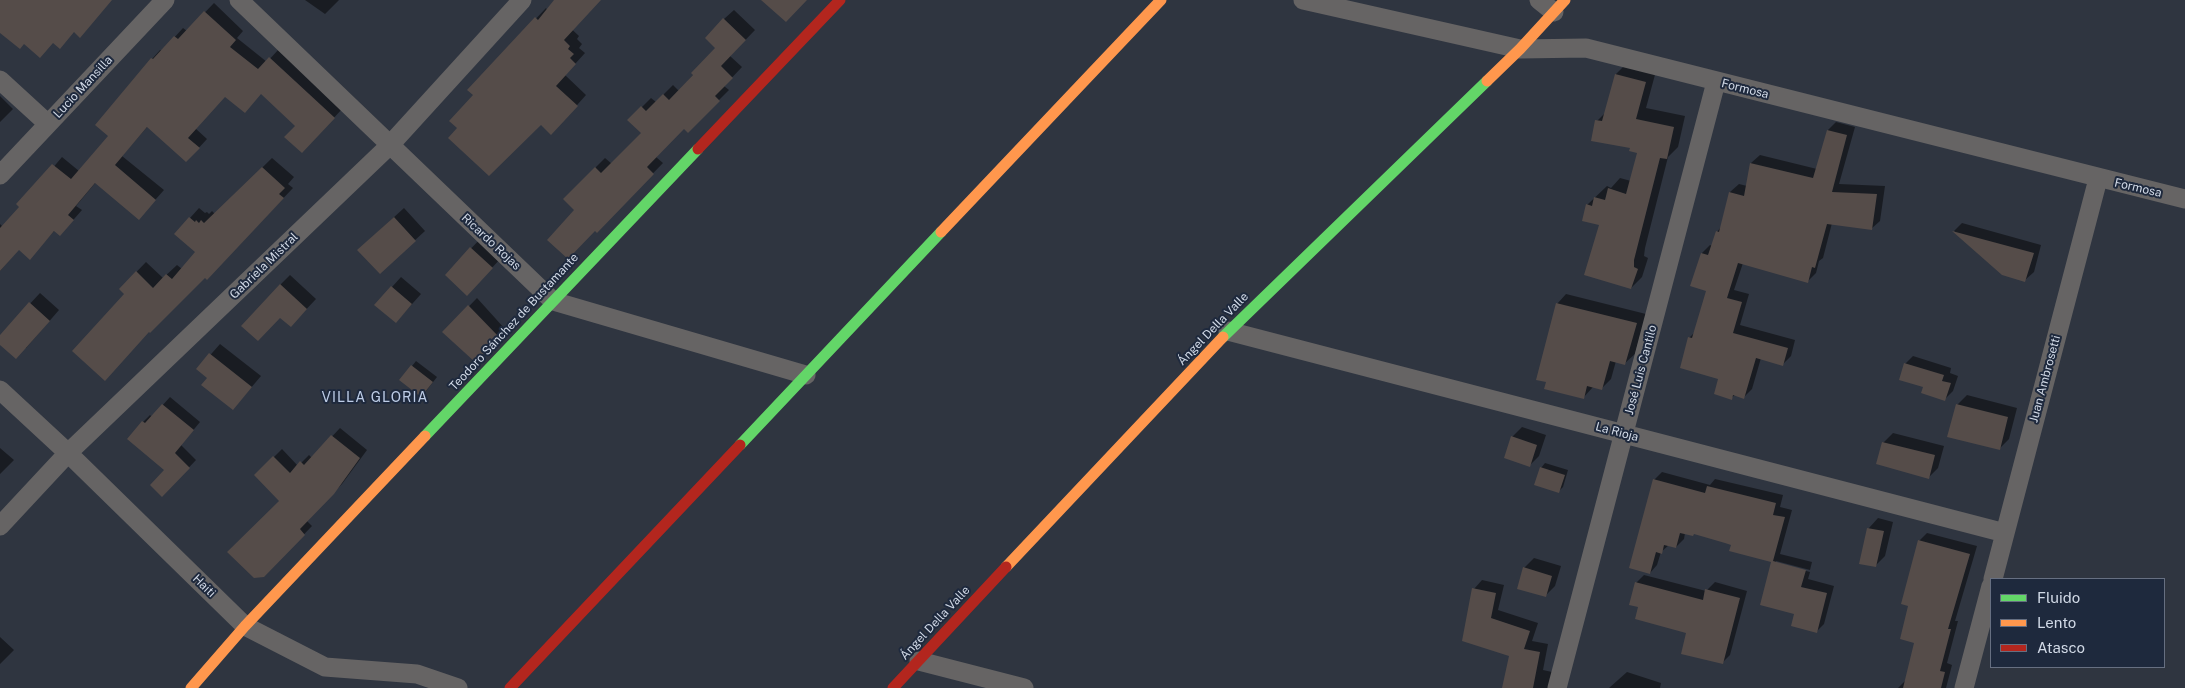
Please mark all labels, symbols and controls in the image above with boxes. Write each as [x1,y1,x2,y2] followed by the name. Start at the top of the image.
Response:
[50,53,116,121] street label: Lucio Mansilla
[1720,76,1770,102] street label: Formosa
[2113,176,2163,200] street label: Formosa
[458,211,524,273] street label: Ricardo Rojas
[227,230,301,302] street label: Gabriela Mistral
[447,250,581,394] street label: Teodoro Sánchez de Bustamante
[1175,290,1251,368] street label: Ángel Della Valle
[1622,323,1660,417] street label: José Luis Cantilo
[2026,334,2064,424] street label: Juan Ambrosetti
[320,390,430,406] district label: VILLA GLORIA
[1594,419,1640,445] street label: La Rioja
[190,572,218,600] street label: Haiti
[1990,578,2165,668] legend
[897,583,973,663] street label: Ángel Della Valle
[2037,589,2080,606] text: Fluido
[2037,614,2076,631] text: Lento
[2037,639,2085,656] text: Atasco

